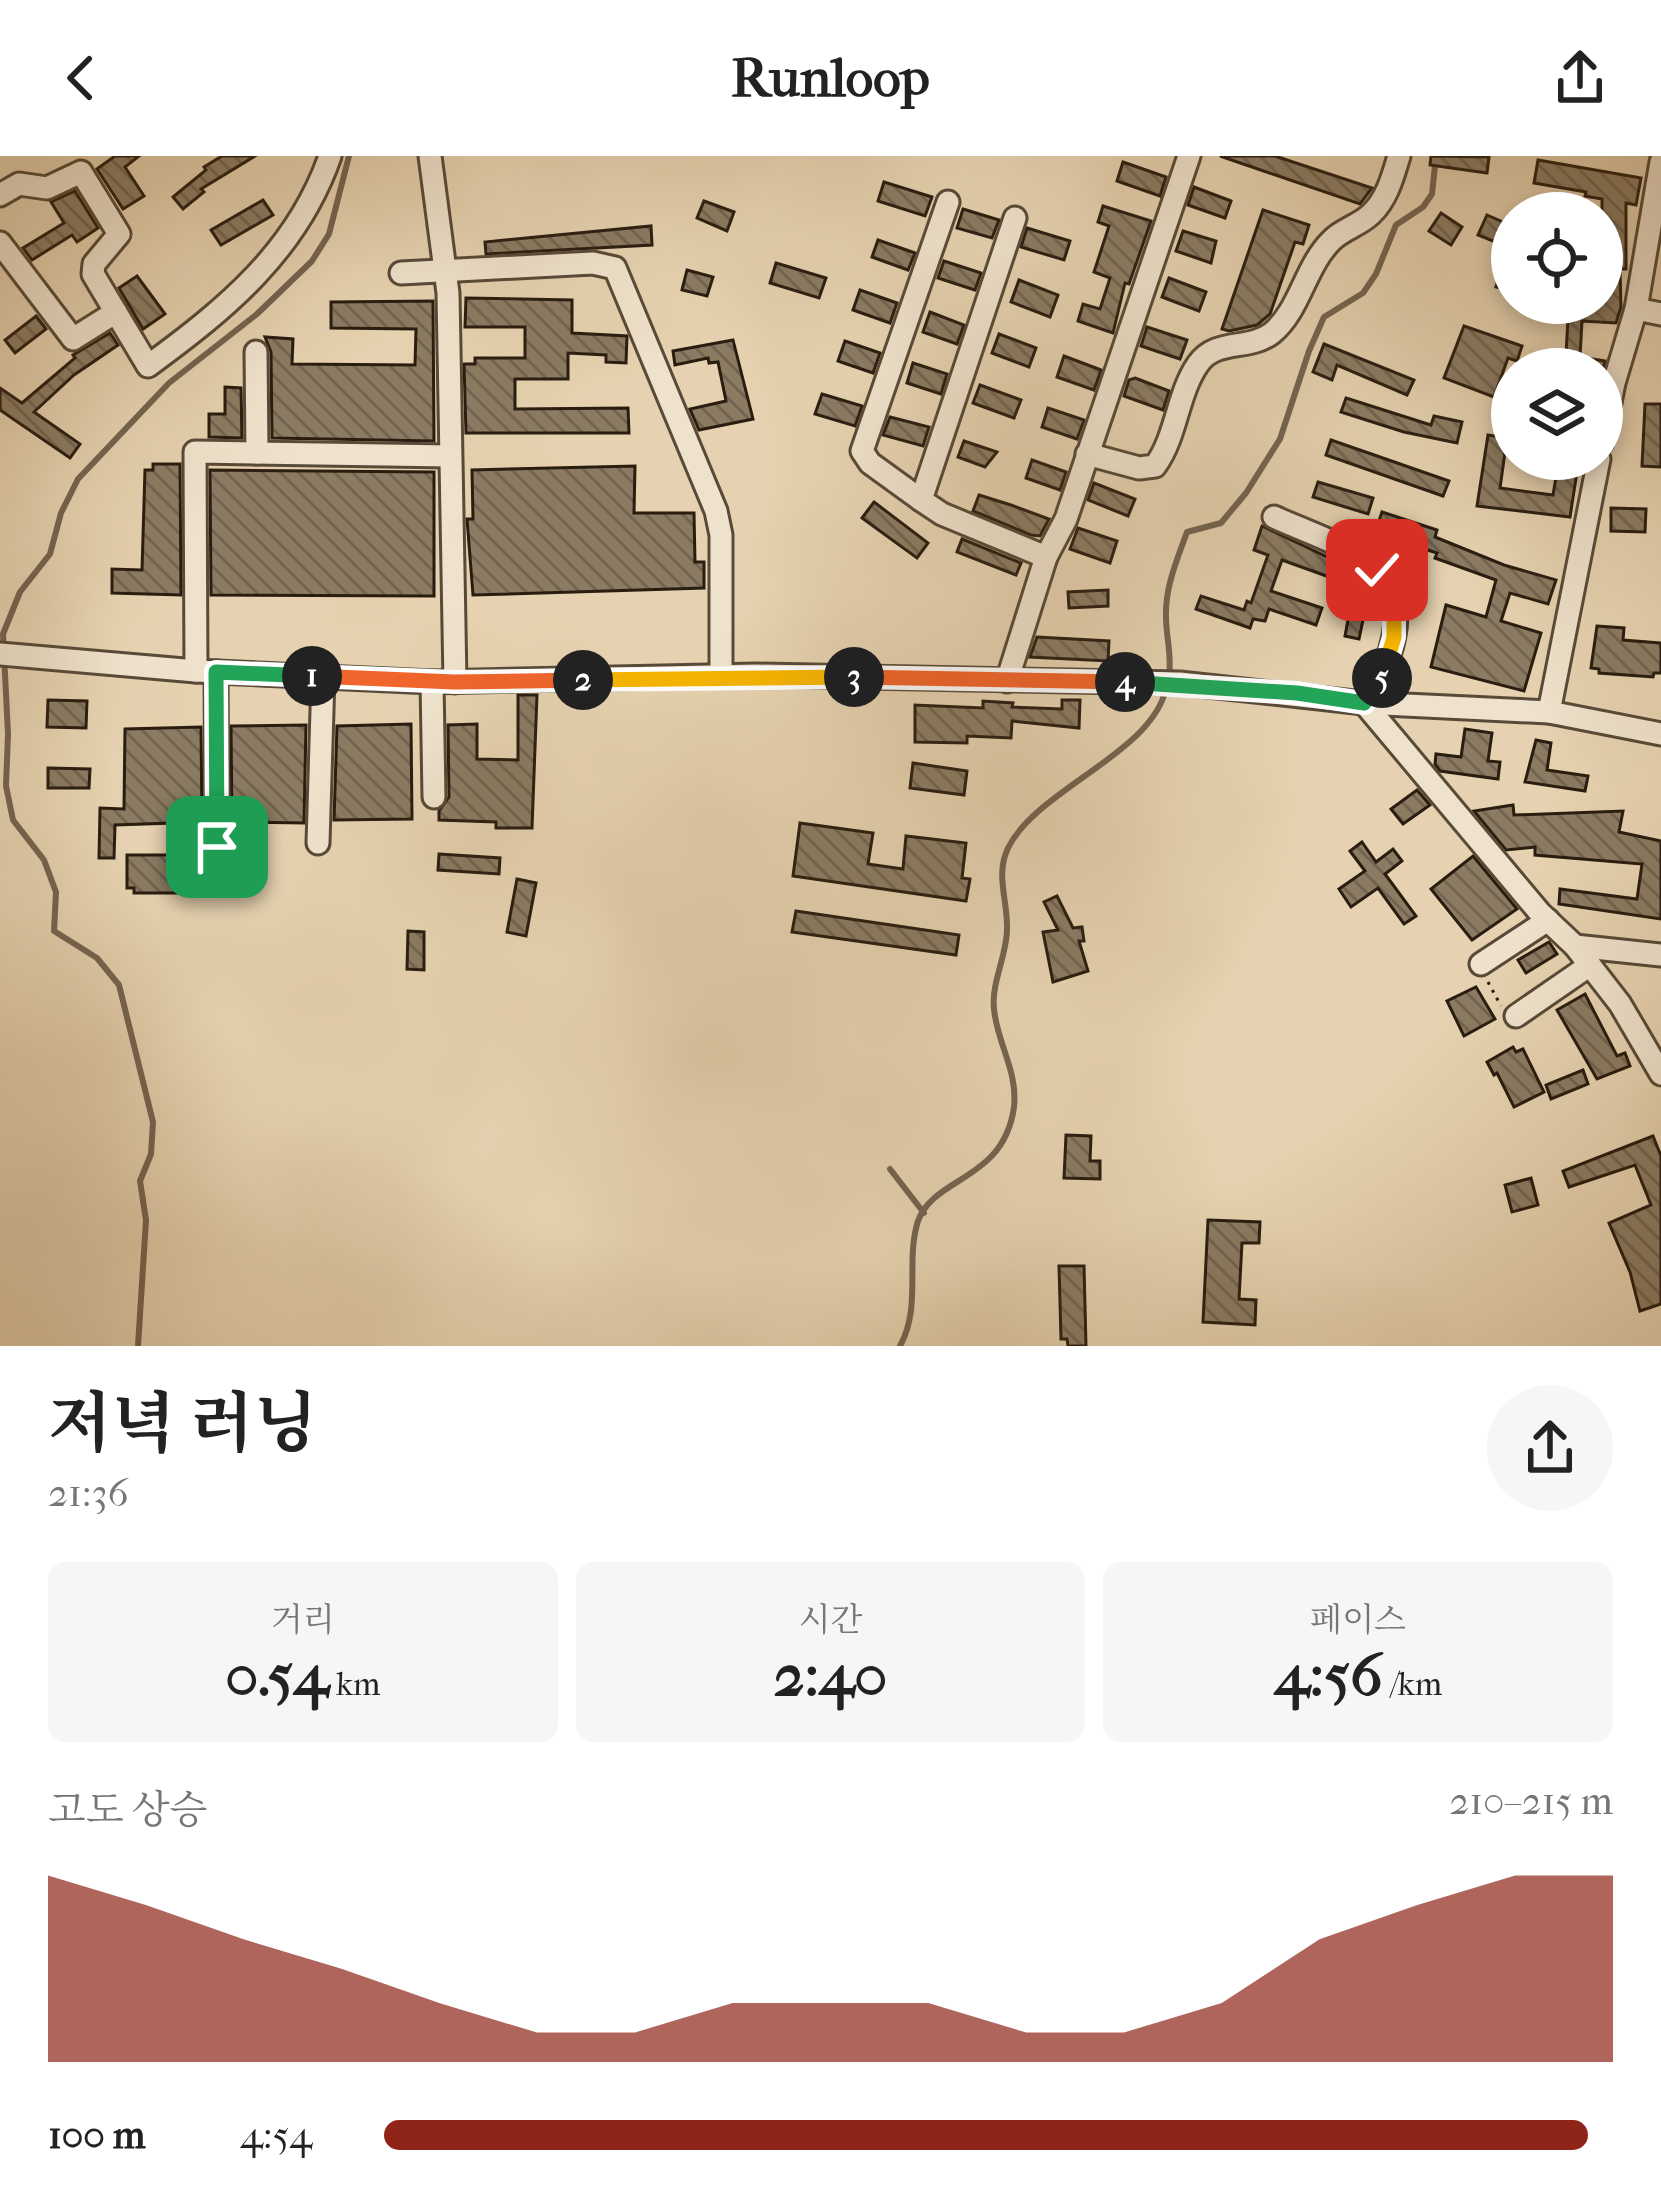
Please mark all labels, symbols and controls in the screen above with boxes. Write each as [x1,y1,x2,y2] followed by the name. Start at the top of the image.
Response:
[48,45,114,111] icon: back
[1547,45,1613,111] icon: share
[731,47,930,110] text: Runloop
[1491,192,1623,480] map controls
[1491,192,1623,324] button: locate
[1491,348,1623,480] button: layers
[1326,519,1428,621] pin
[1344,537,1410,603] icon: check
[282,646,342,706] pin: 1
[824,647,884,707] pin: 3
[1352,648,1412,708] pin: 5
[553,650,613,710] pin: 2
[1095,652,1155,712] pin: 4
[306,656,318,695] text: 1
[847,657,861,696] text: 3
[1375,658,1389,697] text: 5
[575,660,591,699] text: 2
[1115,662,1135,701] text: 4
[166,796,268,898] pin
[184,814,250,880] icon: arrive
[1487,1385,1613,1511] button: share
[48,1386,317,1463] text: 저녁 러닝
[48,1470,129,1516] text: 21:36
[271,1601,335,1640] text: 거리
[799,1601,862,1640] text: 시간
[1310,1601,1406,1640] text: 페이스
[225,1640,329,1711] text: 0.54
[774,1640,887,1711] text: 2:40
[1274,1640,1383,1711] text: 4:56
[329,1665,380,1704] text: km
[1383,1665,1442,1704] text: /km
[1449,1778,1613,1824] text: 210–215 m
[48,1787,207,1833] text: 고도 상승
[48,2112,146,2158] text: 100 m
[240,2112,312,2158] text: 4:54

